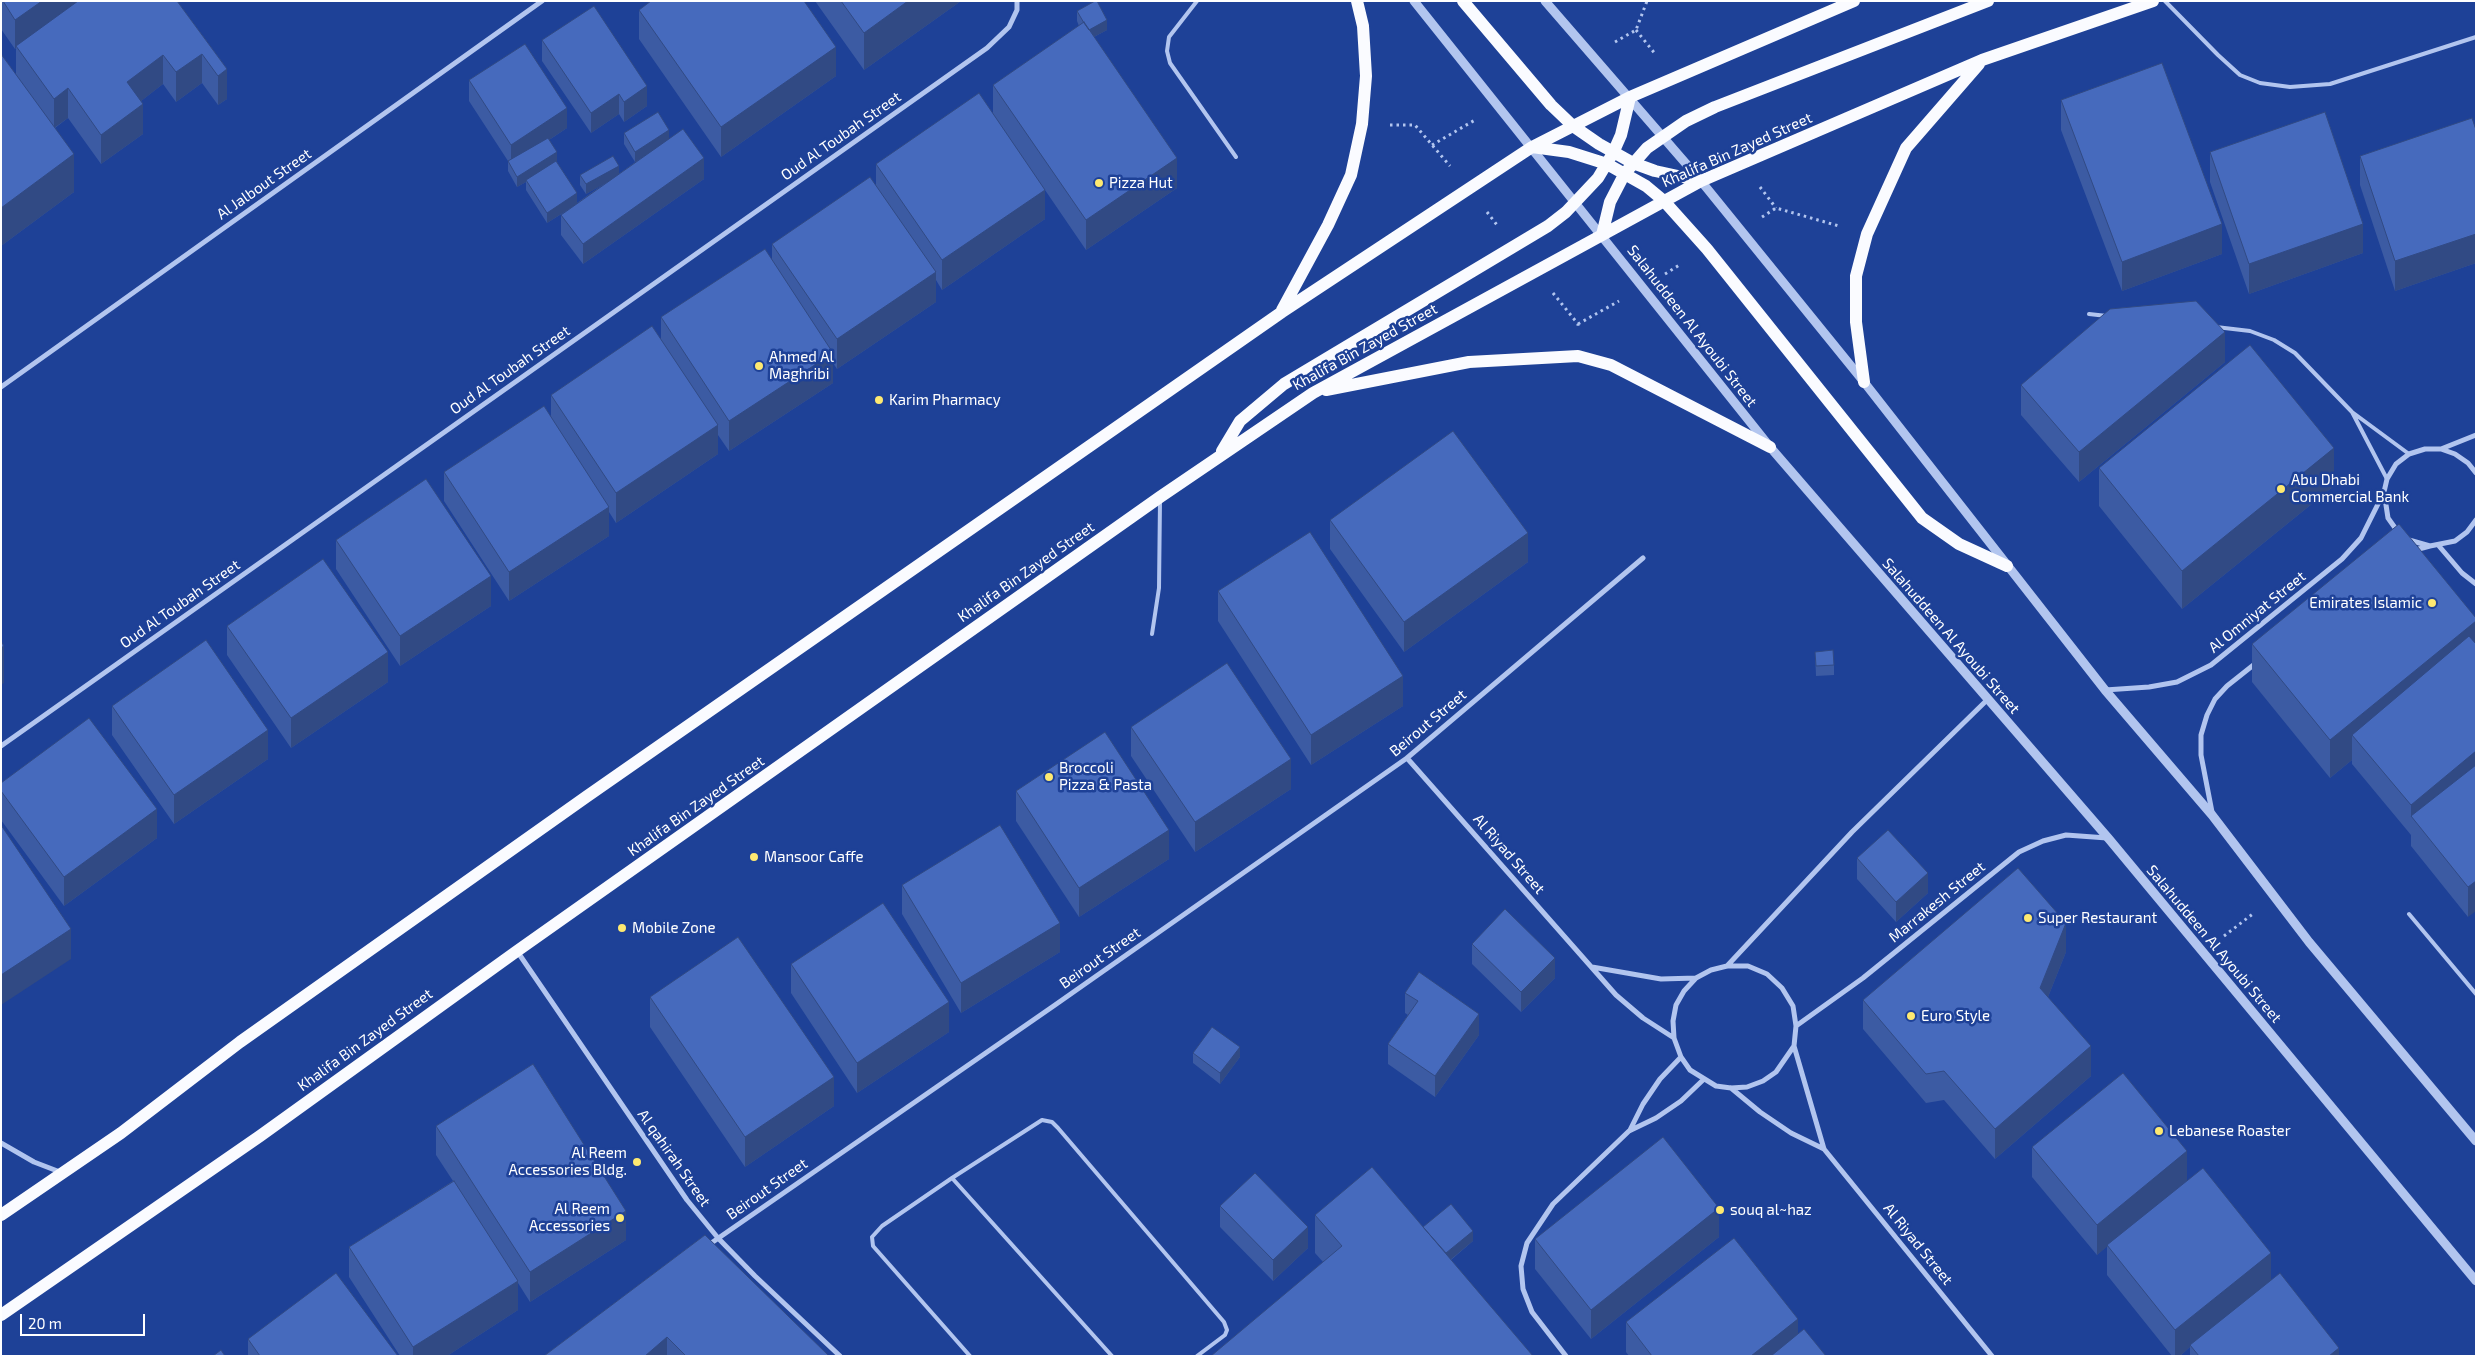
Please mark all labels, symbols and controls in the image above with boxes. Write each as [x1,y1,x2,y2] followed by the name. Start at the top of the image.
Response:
[778,88,904,184] street label: Oud Al Toubah Street
[1659,109,1815,191] street label: Khalifa Bin Zayed Street
[213,145,315,223] street label: Al Jalbout Street
[1109,174,1173,192] place label: Pizza Hut
[1093,177,1105,189] marker: Pizza Hut
[1623,242,1761,410] street label: Salahuddeen Al Ayoubi Street
[1290,300,1440,394] street label: Khalifa Bin Zayed Street
[447,322,573,418] street label: Oud Al Toubah Street
[769,348,834,383] place label: Ahmed Al Maghribi
[753,360,765,372] marker: Ahmed Al Maghribi
[889,391,1001,409] place label: Karim Pharmacy
[873,394,885,406] marker: Karim Pharmacy
[2291,471,2409,506] place label: Abu Dhabi Commercial Bank
[2275,483,2287,495] marker: Abu Dhabi Commercial Bank
[954,518,1098,626] street label: Khalifa Bin Zayed Street
[1878,554,2024,718] street label: Salahuddeen Al Ayoubi Street
[117,556,243,652] street label: Oud Al Toubah Street
[2205,567,2309,657] street label: Al Omniyat Street
[2309,594,2422,612] place label: Emirates Islamic
[2426,597,2438,609] marker: Emirates Islamic
[1386,686,1470,760] street label: Beirout Street
[624,752,768,860] street label: Khalifa Bin Zayed Street
[1059,759,1152,794] place label: Broccoli Pizza & Pasta
[1043,771,1055,783] marker: Broccoli Pizza & Pasta
[1469,810,1549,898] street label: Al Riyad Street
[764,848,864,866] place label: Mansoor Caffe
[748,851,760,863] marker: Mansoor Caffe
[1885,858,1989,946] street label: Marrakesh Street
[2143,861,2285,1027] street label: Salahuddeen Al Ayoubi Street
[2038,909,2157,927] place label: Super Restaurant
[2022,912,2034,924] marker: Super Restaurant
[632,919,716,937] place label: Mobile Zone
[616,922,628,934] marker: Mobile Zone
[1056,923,1144,993] street label: Beirout Street
[294,985,436,1095] street label: Khalifa Bin Zayed Street
[1921,1007,1990,1025] place label: Euro Style
[1905,1010,1917,1022] marker: Euro Style
[634,1106,714,1210] street label: Al qahirah Street
[2169,1122,2291,1140] place label: Lebanese Roaster
[2153,1125,2165,1137] marker: Lebanese Roaster
[509,1144,627,1179] place label: Al Reem Accessories Bldg.
[723,1154,811,1224] street label: Beirout Street
[631,1156,643,1168] marker: Al Reem Accessories Bldg.
[529,1200,610,1235] place label: Al Reem Accessories
[1880,1200,1956,1288] street label: Al Riyad Street
[1730,1201,1812,1219] place label: souq al~haz
[1714,1204,1726,1216] marker: souq al~haz
[614,1212,626,1224] marker: Al Reem Accessories
[22,1304,148,1336] scale bar
[28,1314,62,1332] text: 20 m

